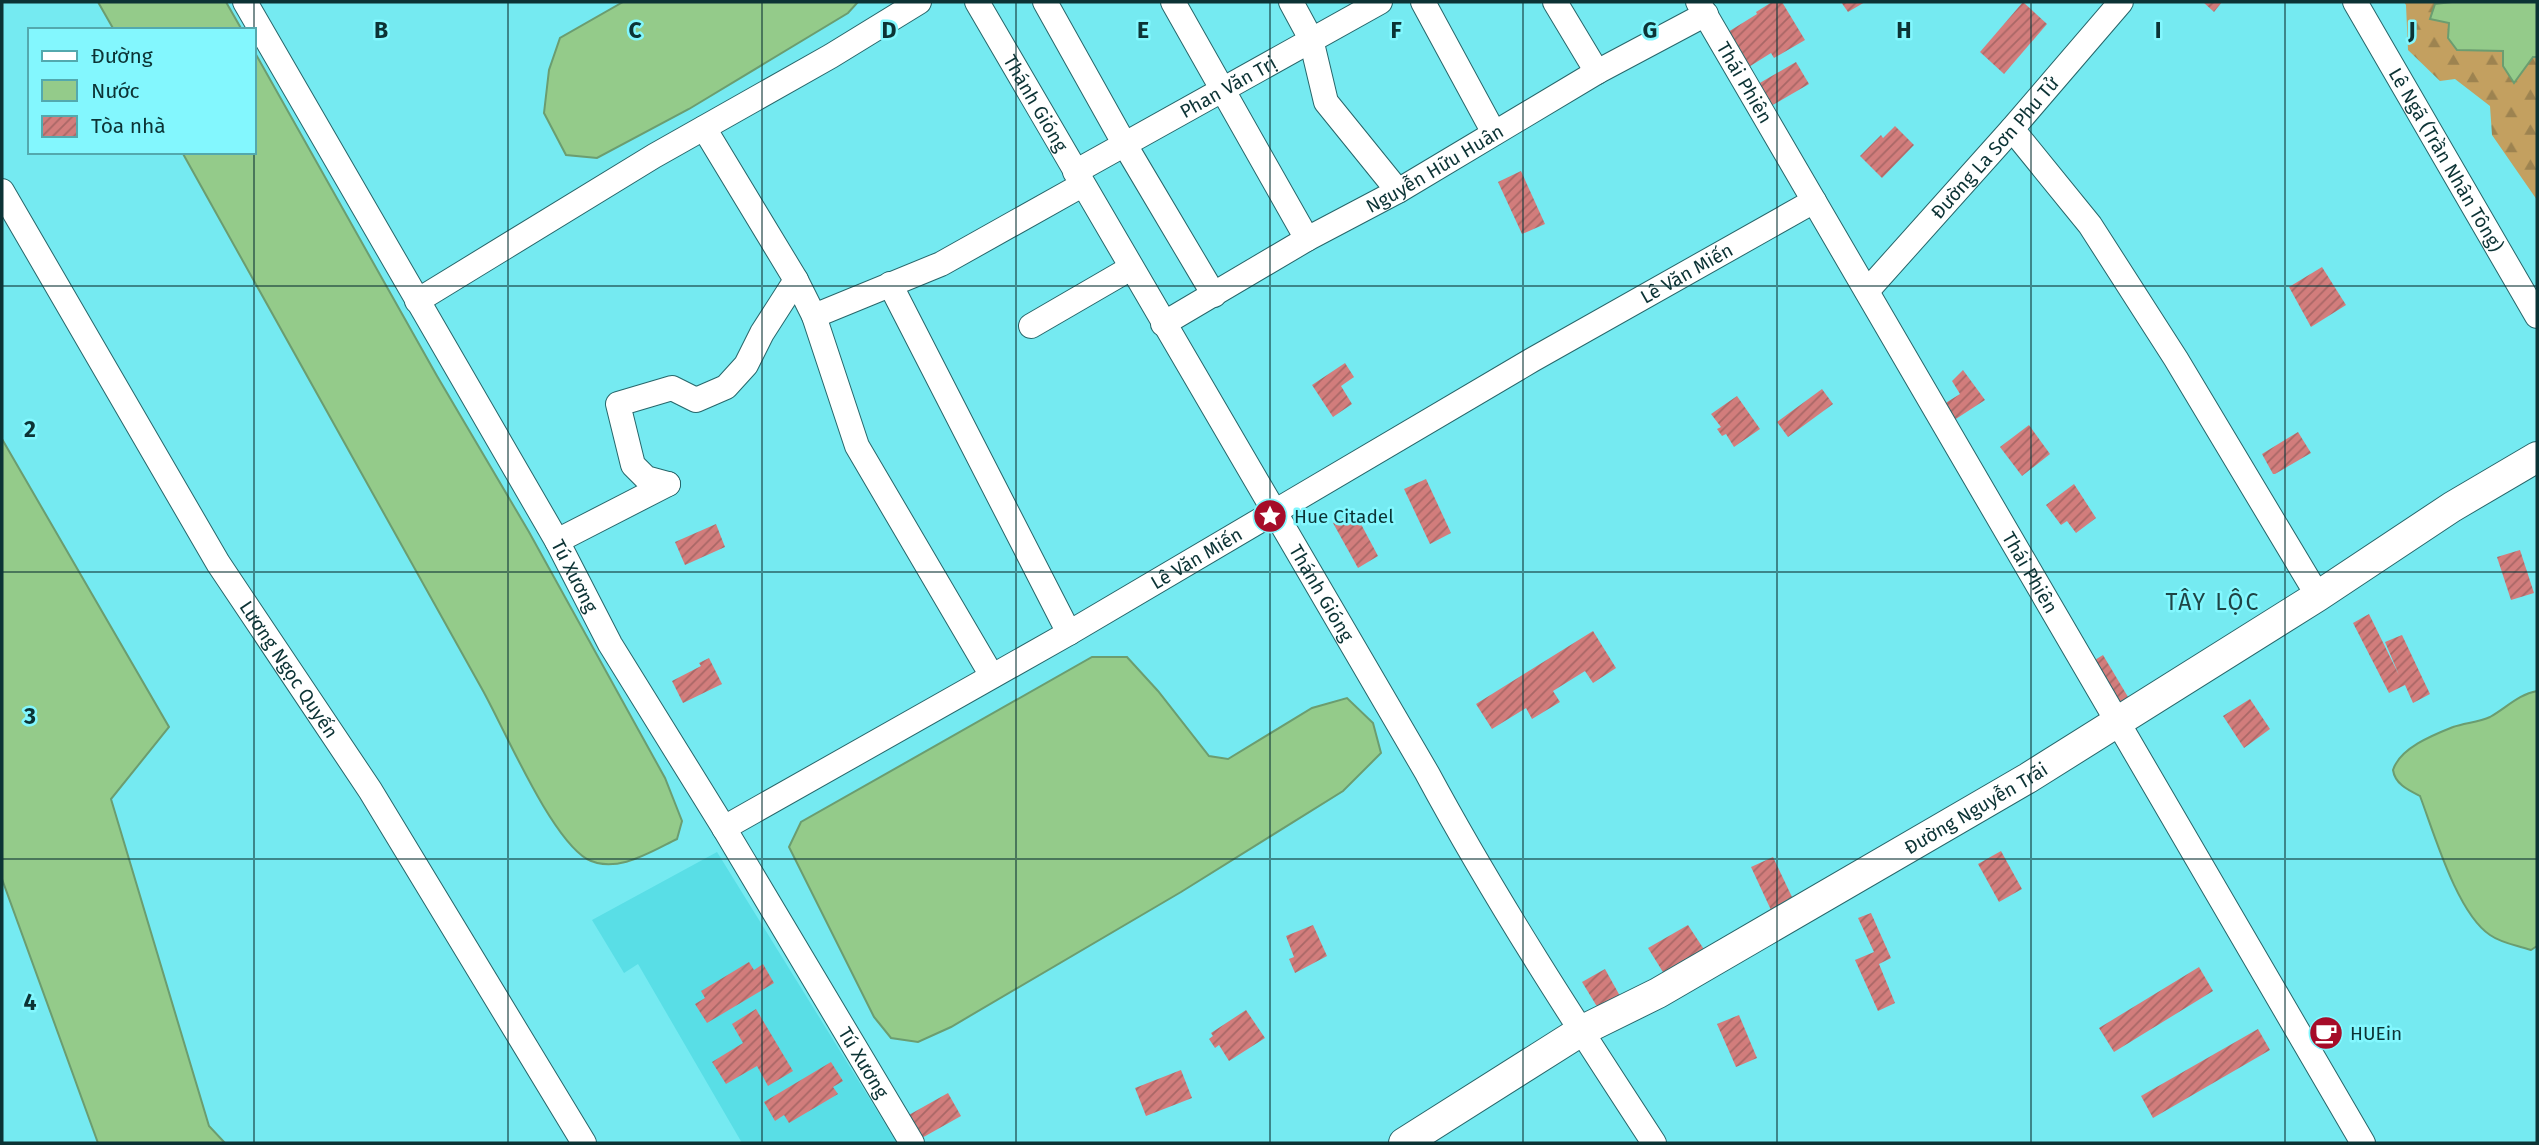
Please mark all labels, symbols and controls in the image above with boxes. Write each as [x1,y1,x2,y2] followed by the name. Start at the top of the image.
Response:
[374,16,388,44] text: B
[628,16,642,44] text: C
[882,16,897,44] text: D
[1137,16,1149,44] text: E
[1390,16,1402,44] text: F
[1643,16,1657,44] text: G
[1896,16,1912,44] text: H
[2155,16,2161,44] text: I
[2407,16,2416,44] text: J
[28,28,256,154] legend
[1712,38,1778,127] street label: Thái Phiên
[91,43,153,69] text: Đường
[999,51,1073,156] street label: Thánh Gióng
[1176,51,1280,123] street label: Phan Văn Trị
[2384,63,2509,255] street label: Lê Ngã (Trần Nhân Tông)
[1926,71,2064,223] street label: Đường La Sơn Phu Tử
[91,78,140,104] text: Nước
[91,113,166,139] text: Tòa nhà
[1362,119,1507,217] street label: Nguyễn Hữu Huân
[1636,238,1737,308] street label: Lê Văn Miến
[24,415,36,443] text: 2
[1251,497,1289,535] place icon: Hue Citadel
[1294,505,1394,528] place label: Hue Citadel
[1146,522,1246,594] street label: Lê Văn Miến
[1998,527,2063,617] street label: Thái Phiên
[547,536,603,616] street label: Tú Xương
[1285,540,1359,645] street label: Thánh Gióng
[2166,588,2260,616] district label: TÂY LỘC
[235,596,343,742] street label: Lương Ngọc Quyến
[23,702,36,730] text: 3
[1900,757,2052,859] street label: Đường Nguyễn Trãi
[24,988,37,1016] text: 4
[2307,1014,2345,1052] cafe icon: HUEin
[2350,1022,2402,1045] place label: HUEin
[834,1023,894,1102] street label: Tú Xương

